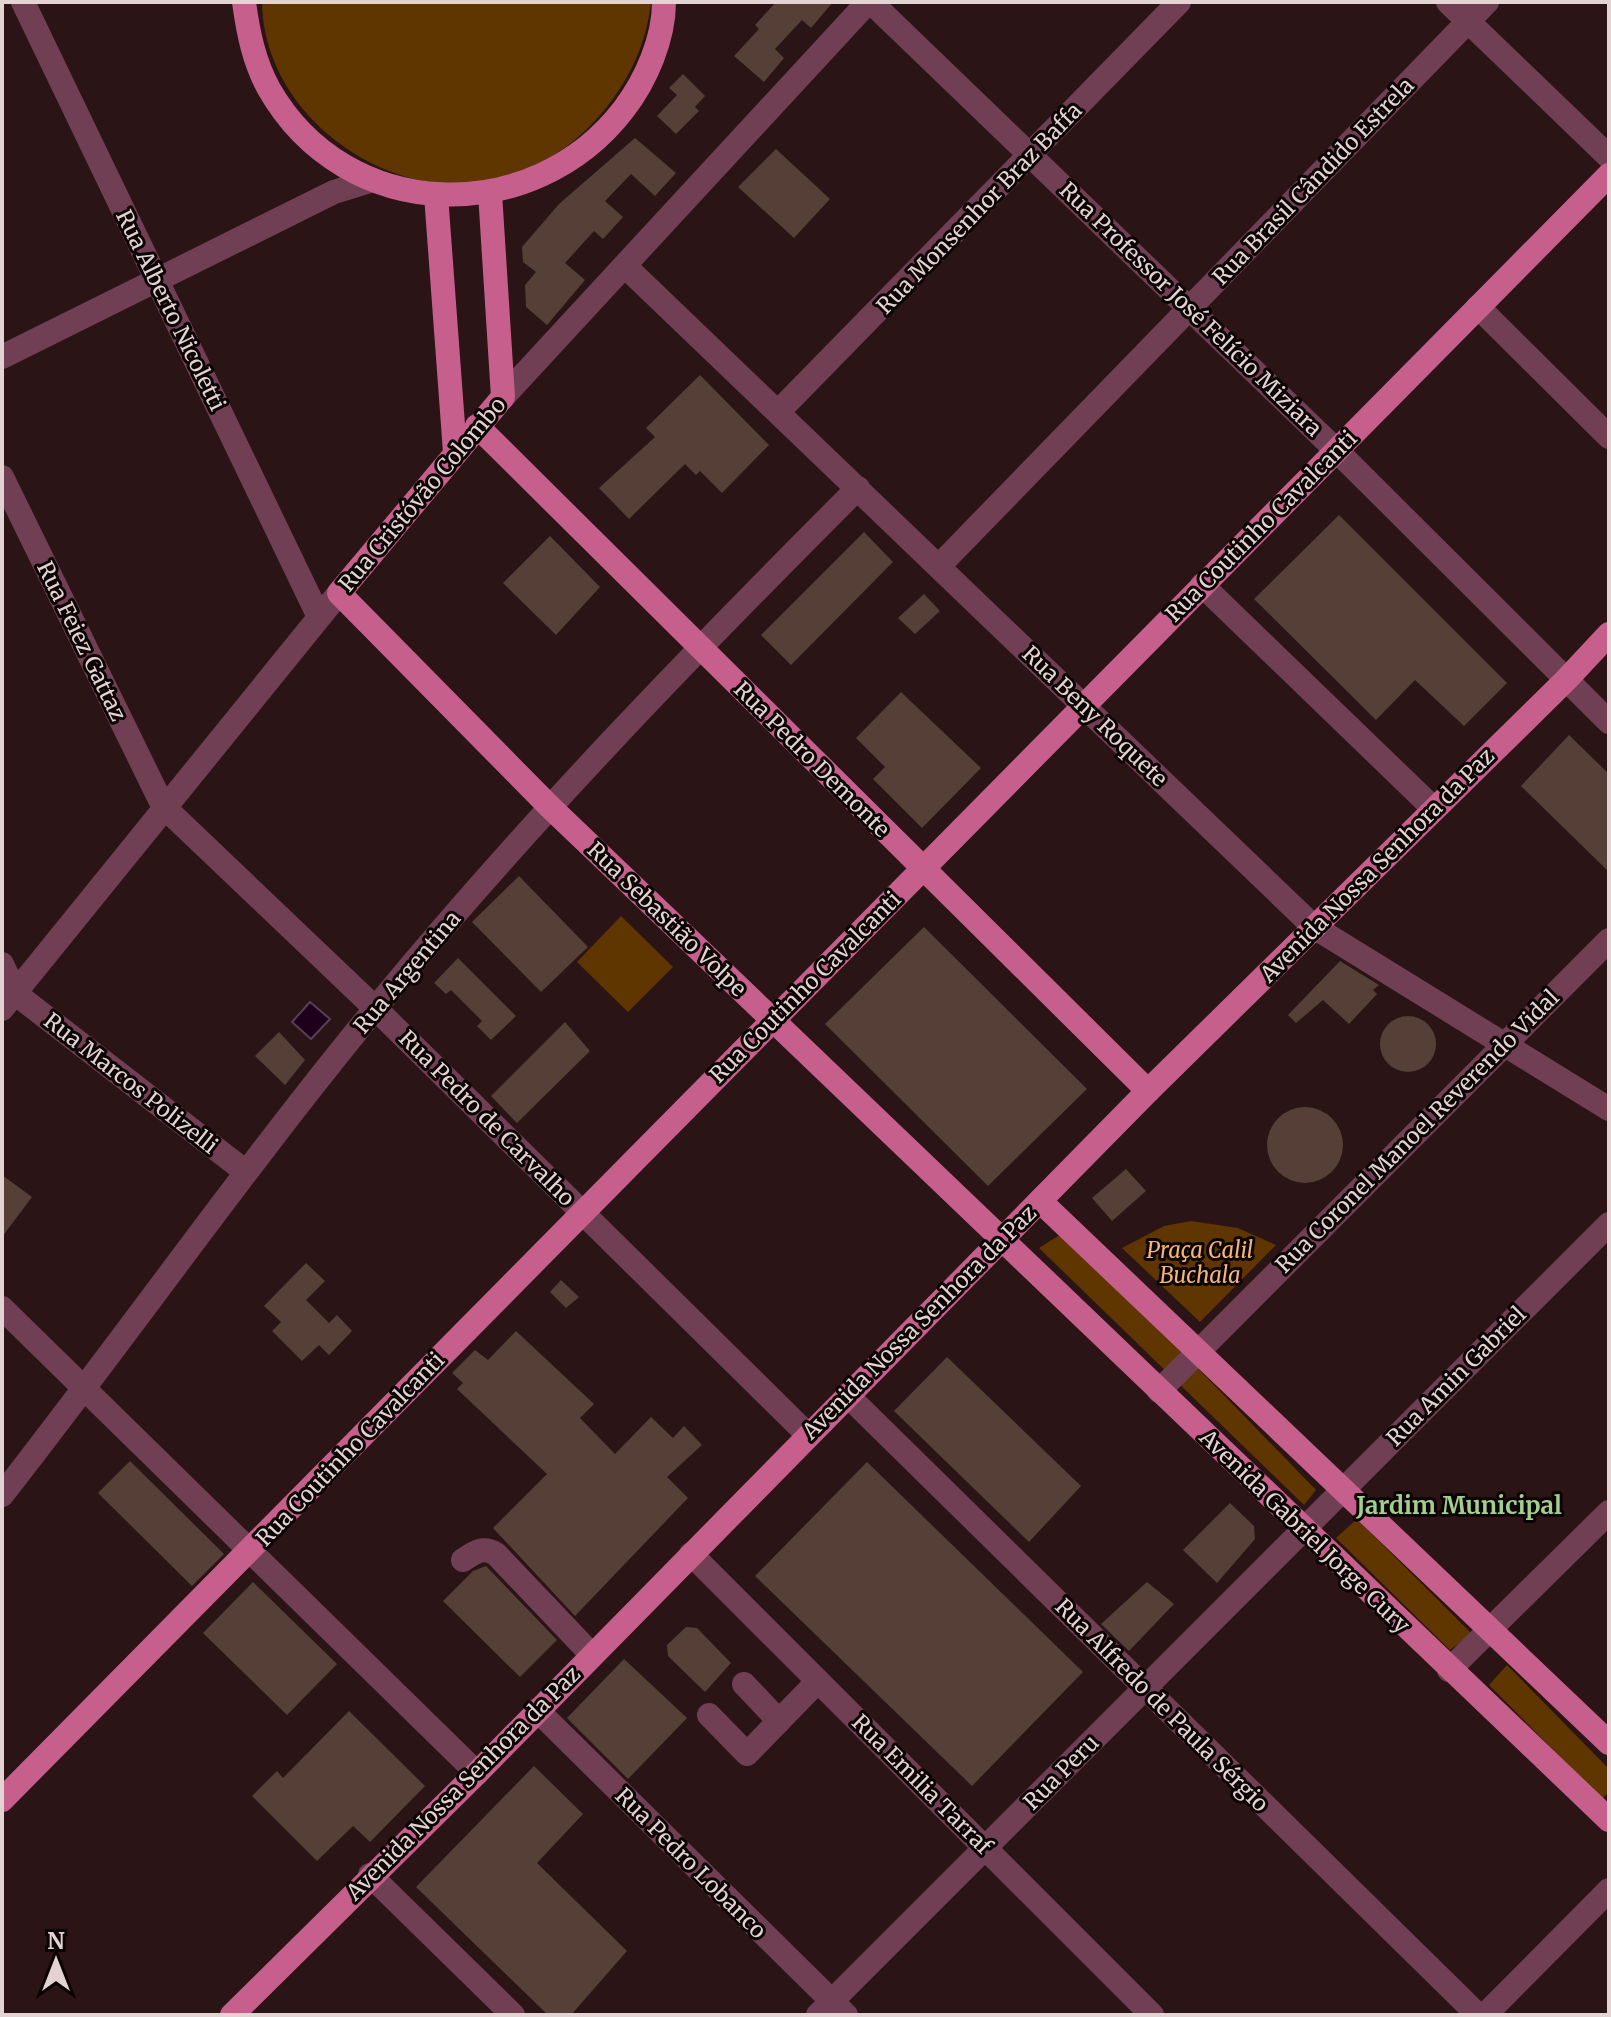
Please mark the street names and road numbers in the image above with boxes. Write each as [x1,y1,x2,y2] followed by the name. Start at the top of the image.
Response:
[1206,71,1420,291] street label: Rua Brasil Cândido Estrela
[871,96,1088,320] street label: Rua Monsenhor Braz Baffa
[1054,176,1328,442] street label: Rua Professor José Felício Miziara
[110,205,232,415] street label: Rua Alberto Nicoletti
[332,391,512,597] street label: Rua Cristóvão Colombo
[1159,424,1363,628] street label: Rua Coutinho Cavalcanti
[31,557,133,726] street label: Rua Feiez Gattaz
[1017,640,1173,792] street label: Rua Beny Roquete
[728,675,896,843] street label: Rua Pedro Demonte
[1253,742,1500,989] street label: Avenida Nossa Senhora da Paz
[582,836,752,1002] street label: Rua Sebastião Volpe
[703,885,907,1089] street label: Rua Coutinho Cavalcanti
[347,905,467,1039] street label: Rua Argentina
[1270,983,1565,1278] street label: Rua Coronel Manoel Reverendo Vidal
[38,1006,224,1160] street label: Rua Marcos Polizelli
[393,1024,581,1212] street label: Rua Pedro de Carvalho
[795,1199,1042,1446] street label: Avenida Nossa Senhora da Paz
[1380,1300,1532,1452] street label: Rua Amin Gabriel
[250,1346,450,1552] street label: Rua Coutinho Cavalcanti
[1193,1422,1416,1639] street label: Avenida Gabriel Jorge Cury
[1049,1592,1275,1818] street label: Rua Alfredo de Paula Sérgio
[339,1660,586,1907] street label: Avenida Nossa Senhora da Paz
[846,1708,999,1861] street label: Rua Emilia Tarraf
[1018,1729,1104,1815] street label: Rua Peru
[610,1782,773,1945] street label: Rua Pedro Lobanco

